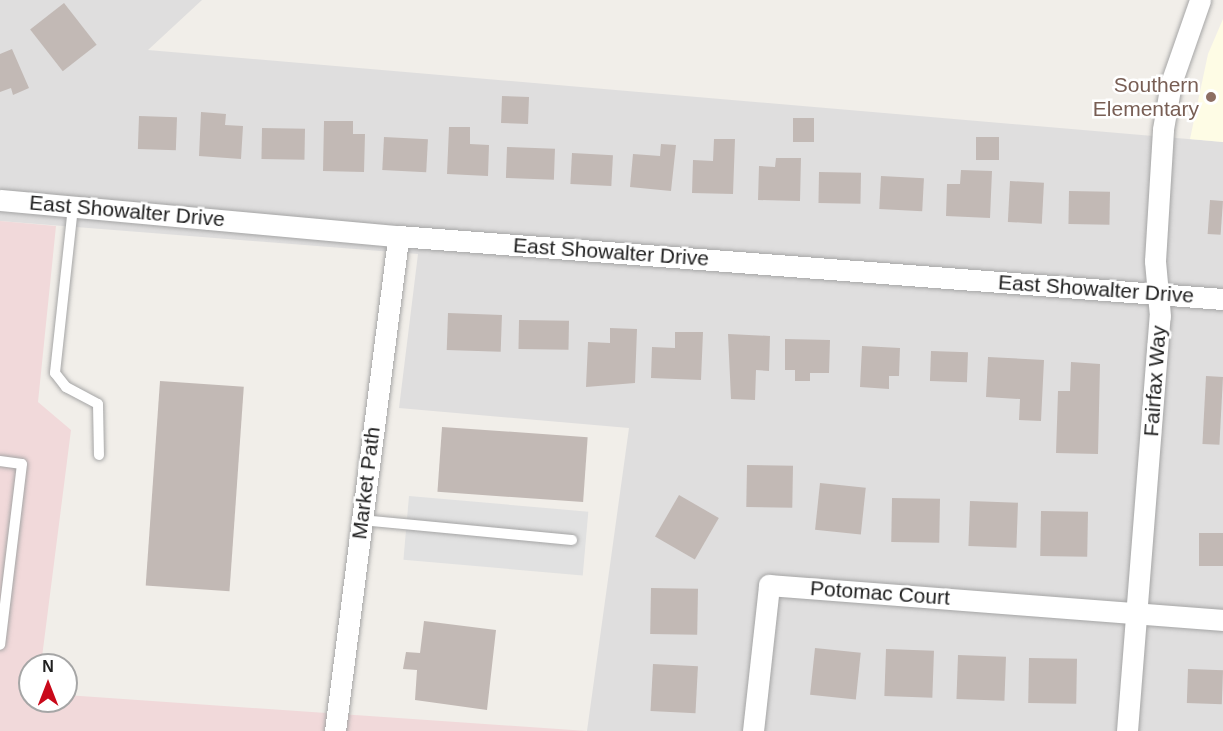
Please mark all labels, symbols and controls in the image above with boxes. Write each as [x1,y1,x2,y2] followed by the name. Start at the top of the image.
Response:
[1093,72,1199,122] place label: Southern Elementary
[1204,90,1218,104] marker: Southern Elementary
[28,190,226,232] street label: East Showalter Drive
[512,233,710,271] street label: East Showalter Drive
[997,270,1195,308] street label: East Showalter Drive
[1139,325,1171,437] street label: Fairfax Way
[347,425,385,541] street label: Market Path
[809,576,951,610] street label: Potomac Court
[18,653,78,713] north arrow
[42,658,54,675] text: N

